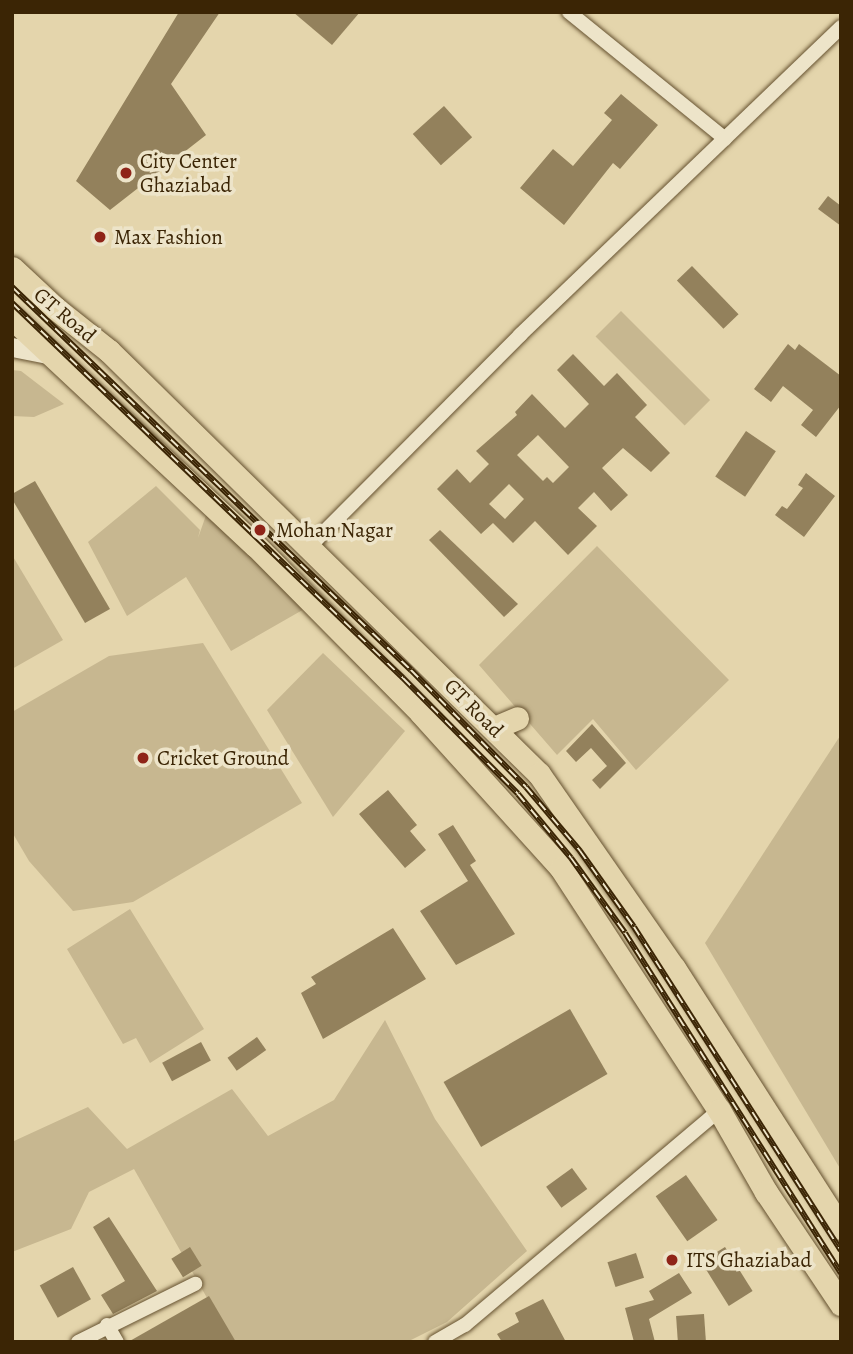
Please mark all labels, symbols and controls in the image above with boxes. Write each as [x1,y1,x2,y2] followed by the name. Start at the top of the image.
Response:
[140,148,237,198] place label: City Center Ghaziabad
[118,165,134,181] marker: City Center Ghaziabad
[114,224,223,250] place label: Max Fashion
[92,229,108,245] marker: Max Fashion
[29,282,101,348] street label: GT Road
[276,517,393,543] place label: Mohan Nagar
[250,520,270,540] marker: Mohan Nagar
[439,673,509,743] street label: GT Road
[157,745,289,771] place label: Cricket Ground
[135,750,151,766] marker: Cricket Ground
[686,1247,812,1273] place label: ITS Ghaziabad
[664,1252,680,1268] marker: ITS Ghaziabad

